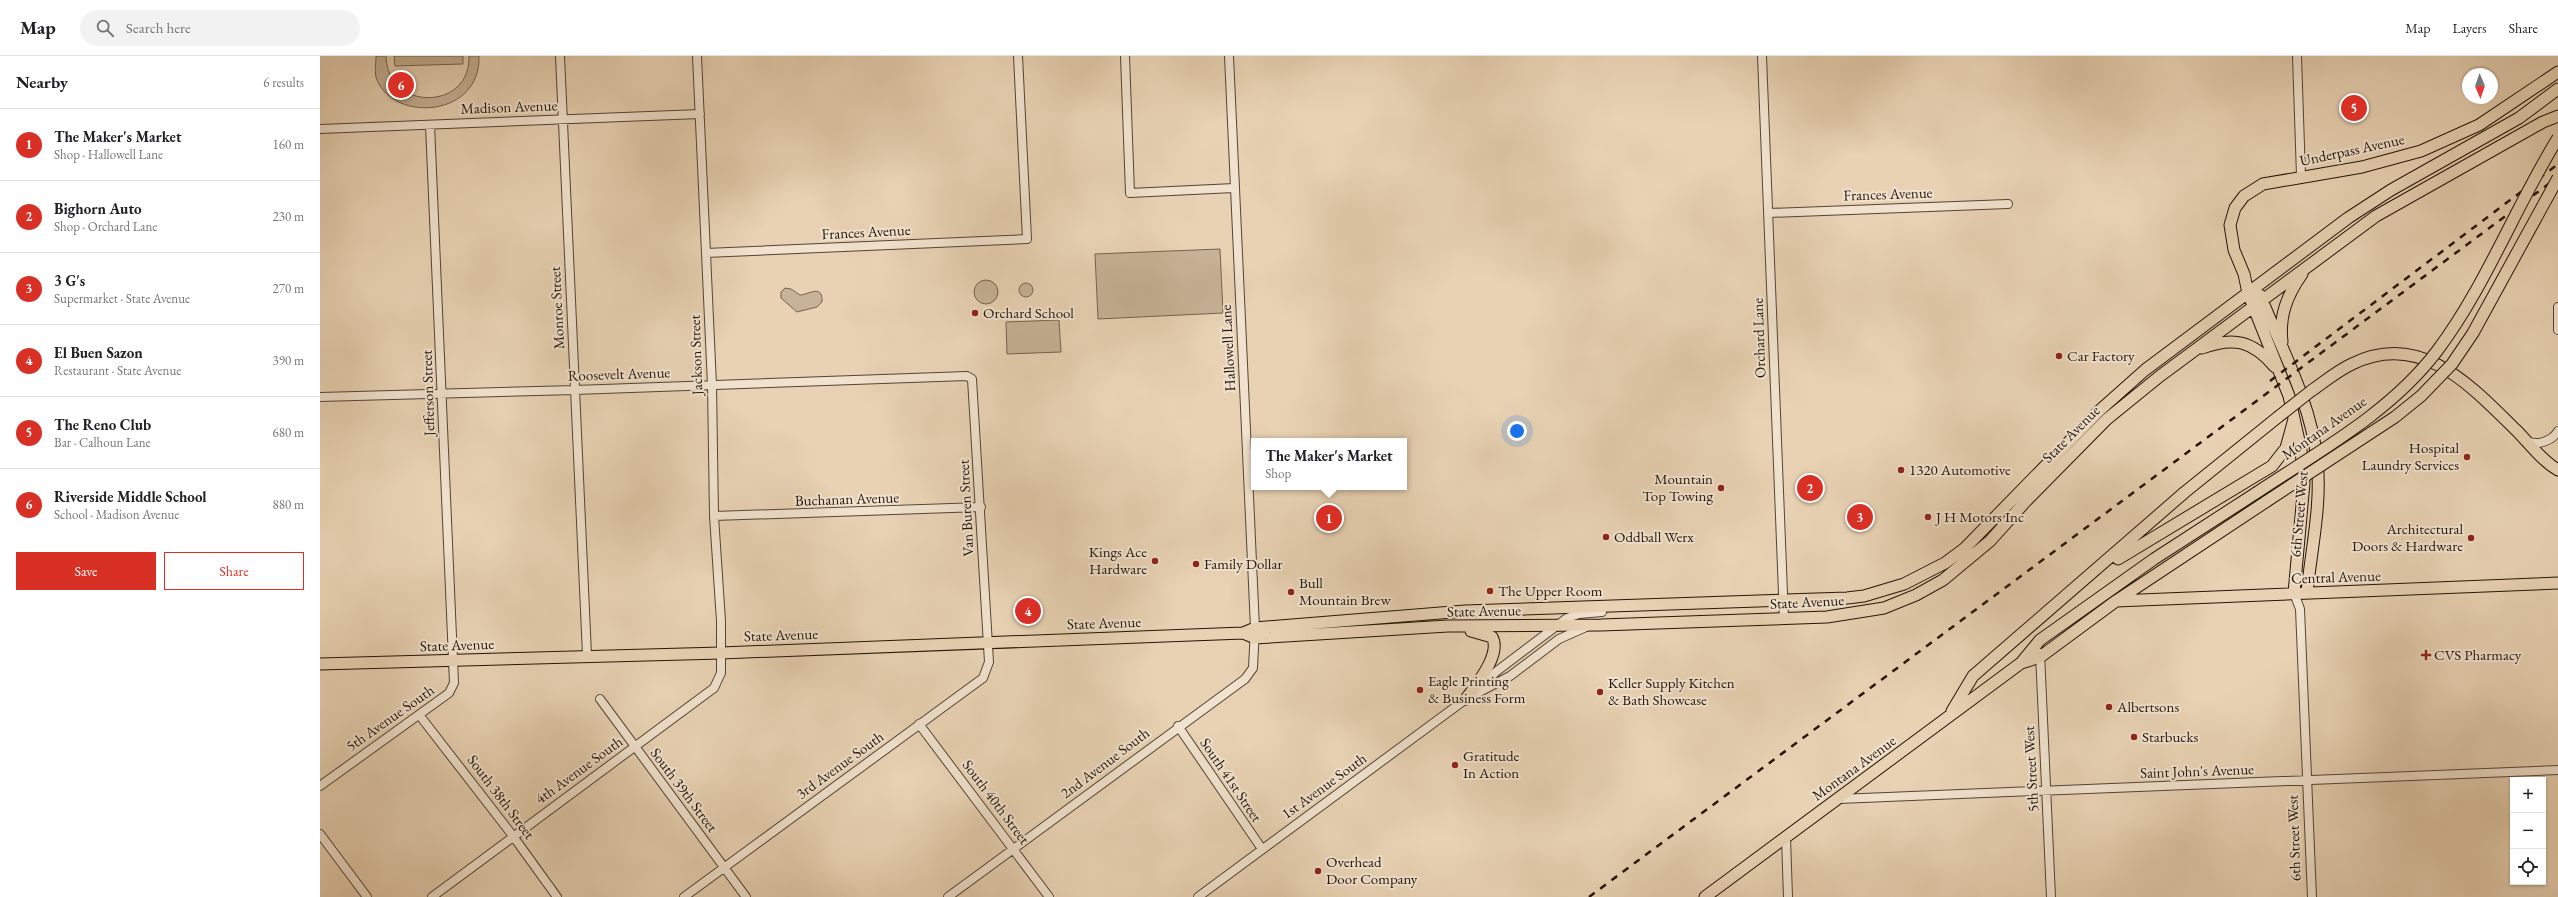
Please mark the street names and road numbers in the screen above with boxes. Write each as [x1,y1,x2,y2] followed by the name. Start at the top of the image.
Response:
[460,95,558,118] street label: Madison Avenue
[2298,129,2406,170] street label: Underpass Avenue
[1843,182,1933,205] street label: Frances Avenue
[821,220,911,243] street label: Frances Avenue
[545,266,568,350] street label: Monroe Street
[1748,297,1769,379] street label: Orchard Lane
[1216,304,1239,392] street label: Hallowell Lane
[685,314,706,398] street label: Jackson Street
[416,349,439,438] street label: Jefferson Street
[567,362,671,385] street label: Roosevelt Avenue
[2278,391,2370,464] street label: Montana Avenue
[2038,401,2104,467] street label: State Avenue
[953,459,978,557] street label: Van Buren Street
[2285,470,2312,558] street label: 6th Street West
[794,487,900,510] street label: Buchanan Avenue
[2291,565,2381,588] street label: Central Avenue
[1769,590,1845,613] street label: State Avenue
[1447,600,1521,621] street label: State Avenue
[1067,612,1142,633] street label: State Avenue
[744,624,819,645] street label: State Avenue
[420,634,495,655] street label: State Avenue
[342,680,438,755] street label: 5th Avenue South
[1056,723,1153,802] street label: 2nd Avenue South
[2019,725,2042,813] street label: 5th Street West
[792,726,887,803] street label: 3rd Avenue South
[531,731,626,808] street label: 4th Avenue South
[1808,731,1900,804] street label: Montana Avenue
[1196,734,1267,826] street label: South 41st Street
[647,744,722,836] street label: South 39th Street
[1277,748,1370,823] street label: 1st Avenue South
[464,751,539,843] street label: South 38th Street
[959,756,1034,848] street label: South 40th Street
[2140,759,2254,782] street label: Saint John's Avenue
[2282,794,2304,881] street label: 6th Street West

